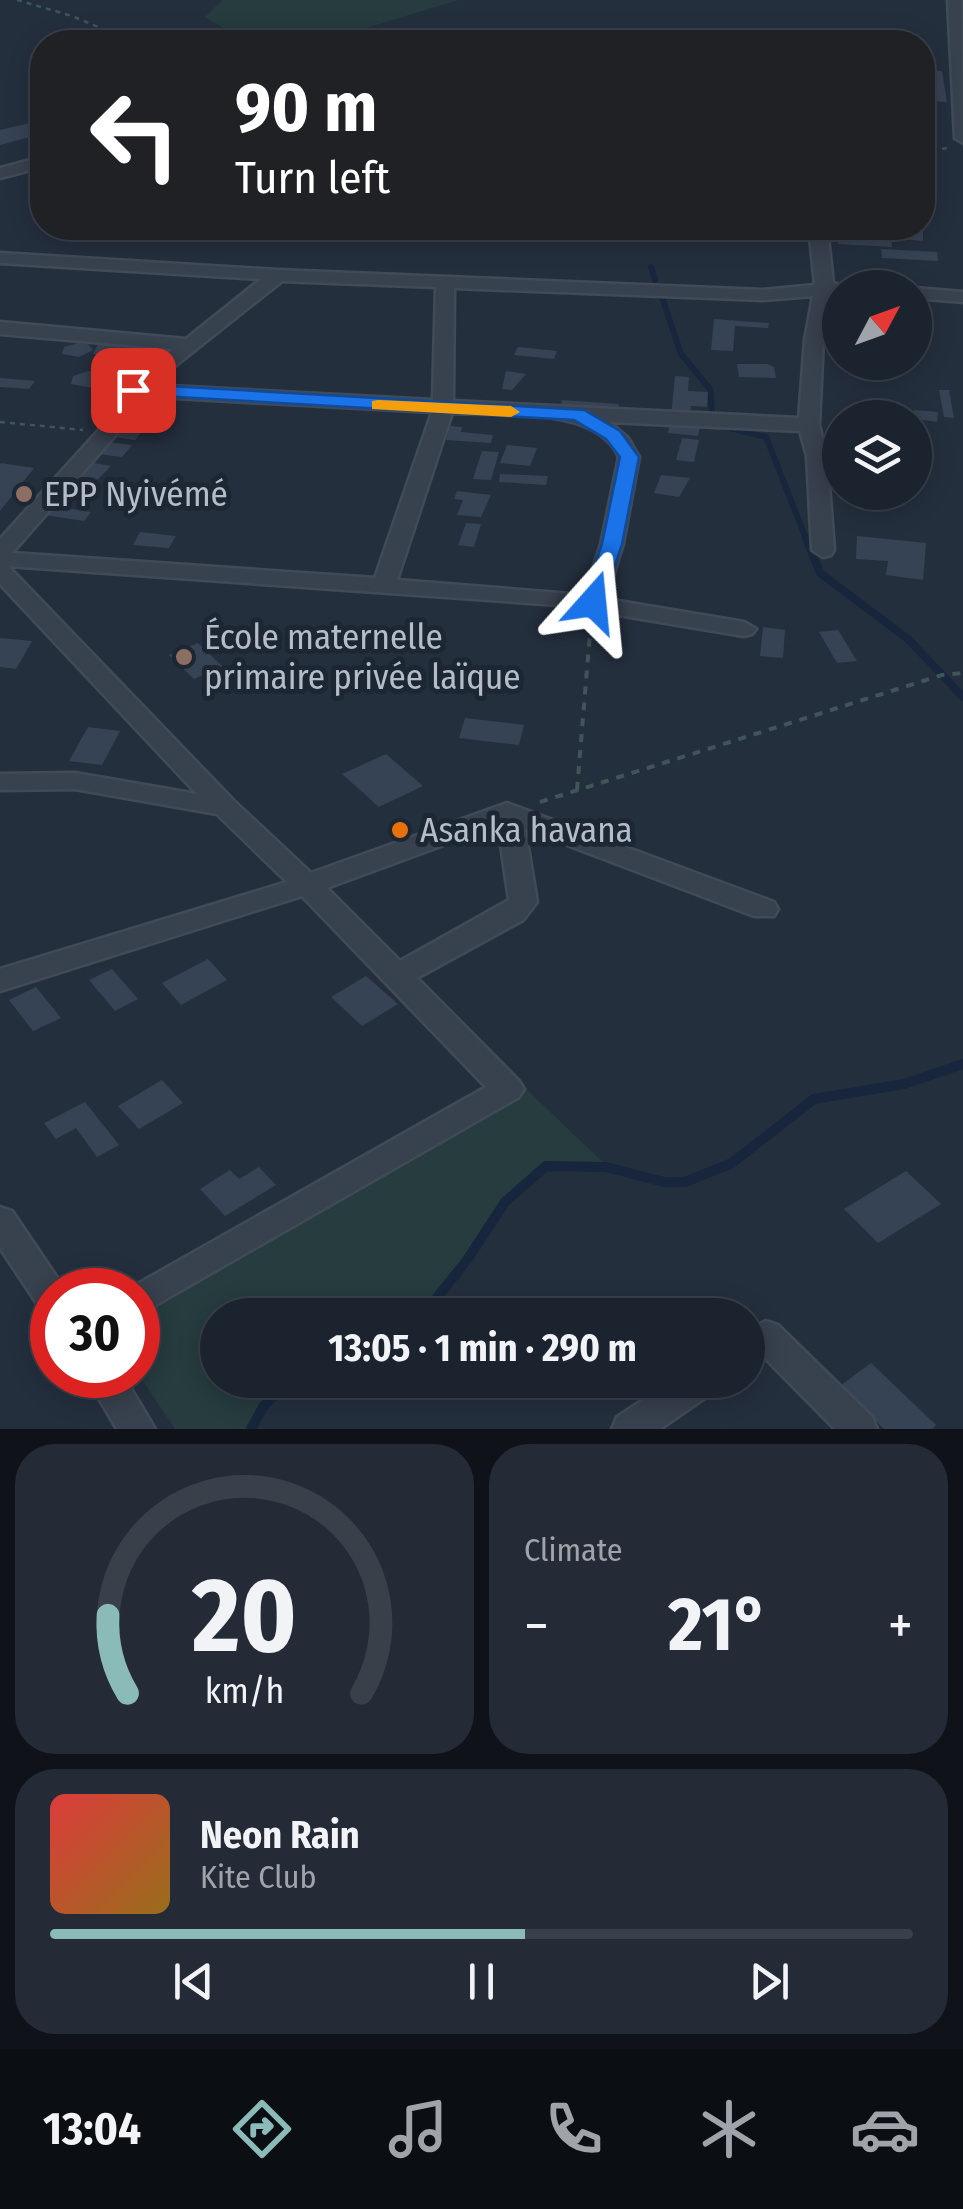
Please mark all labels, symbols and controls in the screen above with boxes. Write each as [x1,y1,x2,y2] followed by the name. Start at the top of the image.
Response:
[235,66,377,150] text: 90 m
[70,70,200,200] icon: left
[235,151,390,205] text: Turn left
[822,270,932,380] north arrow
[822,270,932,510] map controls
[91,348,176,433] pin
[106,363,161,418] icon: arrive
[822,400,932,510] button: layers
[44,473,228,515] place label: EPP Nyivémé
[13,483,35,505] marker: EPP Nyivémé
[541,550,645,654] position arrow
[204,616,521,698] place label: École maternelle primaire privée laïque
[173,646,195,668] marker: École maternelle primaire privée laïque
[420,809,633,851] place label: Asanka havana
[389,819,411,841] marker: Asanka havana
[30,1268,160,1398] speed limit sign: 30
[328,1325,637,1371] text: 13:05 · 1 min · 290 m
[524,1531,623,1569] text: Climate
[191,1554,297,1679] text: 20
[668,1580,769,1670] text: 21°
[524,1593,549,1659] text: −
[888,1593,913,1659] text: +
[205,1670,284,1712] text: km/h
[200,1812,360,1858] text: Neon Rain
[200,1858,316,1896] text: Kite Club
[166,1954,221,2009] icon: previous
[454,1954,509,2009] icon: pause
[742,1954,797,2009] icon: next
[227,2094,297,2164] icon: directions
[383,2094,453,2164] icon: music
[539,2094,609,2164] icon: phone
[694,2094,764,2164] icon: climate
[850,2094,920,2164] icon: car
[43,2102,141,2156] text: 13:04

